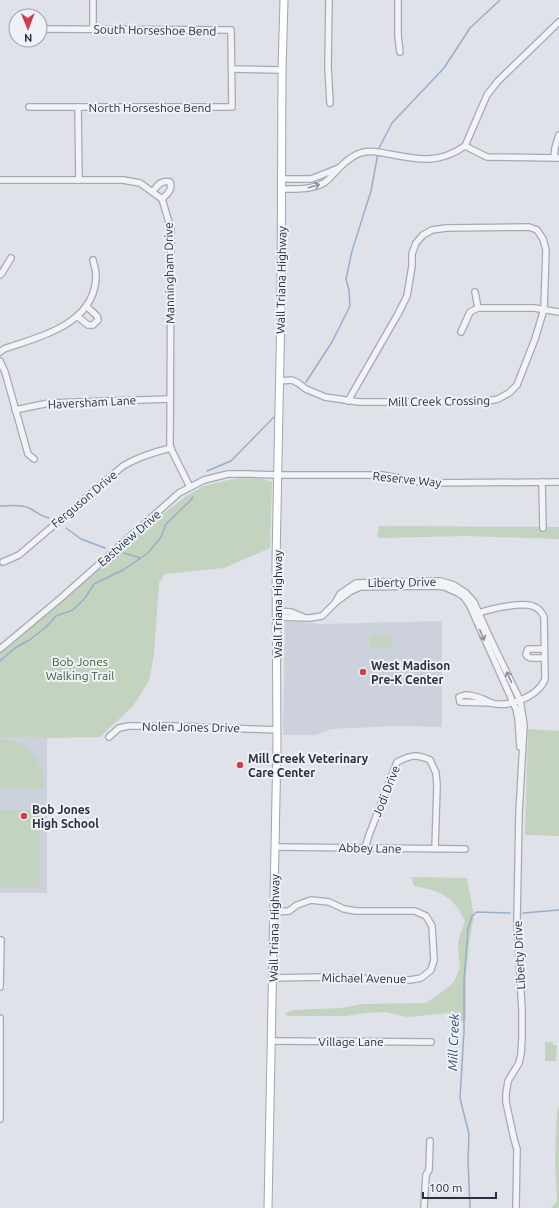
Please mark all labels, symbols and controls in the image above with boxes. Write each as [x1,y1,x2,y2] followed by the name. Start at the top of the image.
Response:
[8,8,48,48] north arrow
[93,22,217,38] street label: South Horseshoe Bend
[24,32,32,44] text: N
[89,101,211,114] street label: North Horseshoe Bend
[307,182,320,189] one-way arrow
[162,222,176,324] street label: Manningham Drive
[274,226,288,334] street label: Wall Triana Highway
[47,393,137,411] street label: Haversham Lane
[388,394,490,408] street label: Mill Creek Crossing
[49,468,119,530] street label: Ferguson Drive
[372,469,442,489] street label: Reserve Way
[95,507,163,569] street label: Eastview Drive
[271,550,284,658] street label: Wall Triana Highway
[367,575,437,589] street label: Liberty Drive
[479,629,487,641] one-way arrow
[46,655,114,682] park label: Bob Jones Walking Trail
[371,659,450,686] place label: West Madison Pre-K Center
[358,667,368,677] marker: West Madison Pre-K Center
[505,672,512,684] one-way arrow
[142,720,240,734] street label: Nolen Jones Drive
[248,752,369,779] place label: Mill Creek Veterinary Care Center
[235,760,245,770] marker: Mill Creek Veterinary Care Center
[370,764,402,818] street label: Jodi Drive
[32,803,99,830] place label: Bob Jones High School
[19,811,29,821] marker: Bob Jones High School
[339,841,401,855] street label: Abbey Lane
[267,874,281,982] street label: Wall Triana Highway
[511,920,527,990] street label: Liberty Drive
[321,971,407,985] street label: Michael Avenue
[445,1013,461,1071] water label: Mill Creek
[318,1035,384,1048] street label: Village Lane
[423,1174,496,1200] scale bar
[429,1181,462,1194] text: 100 m

